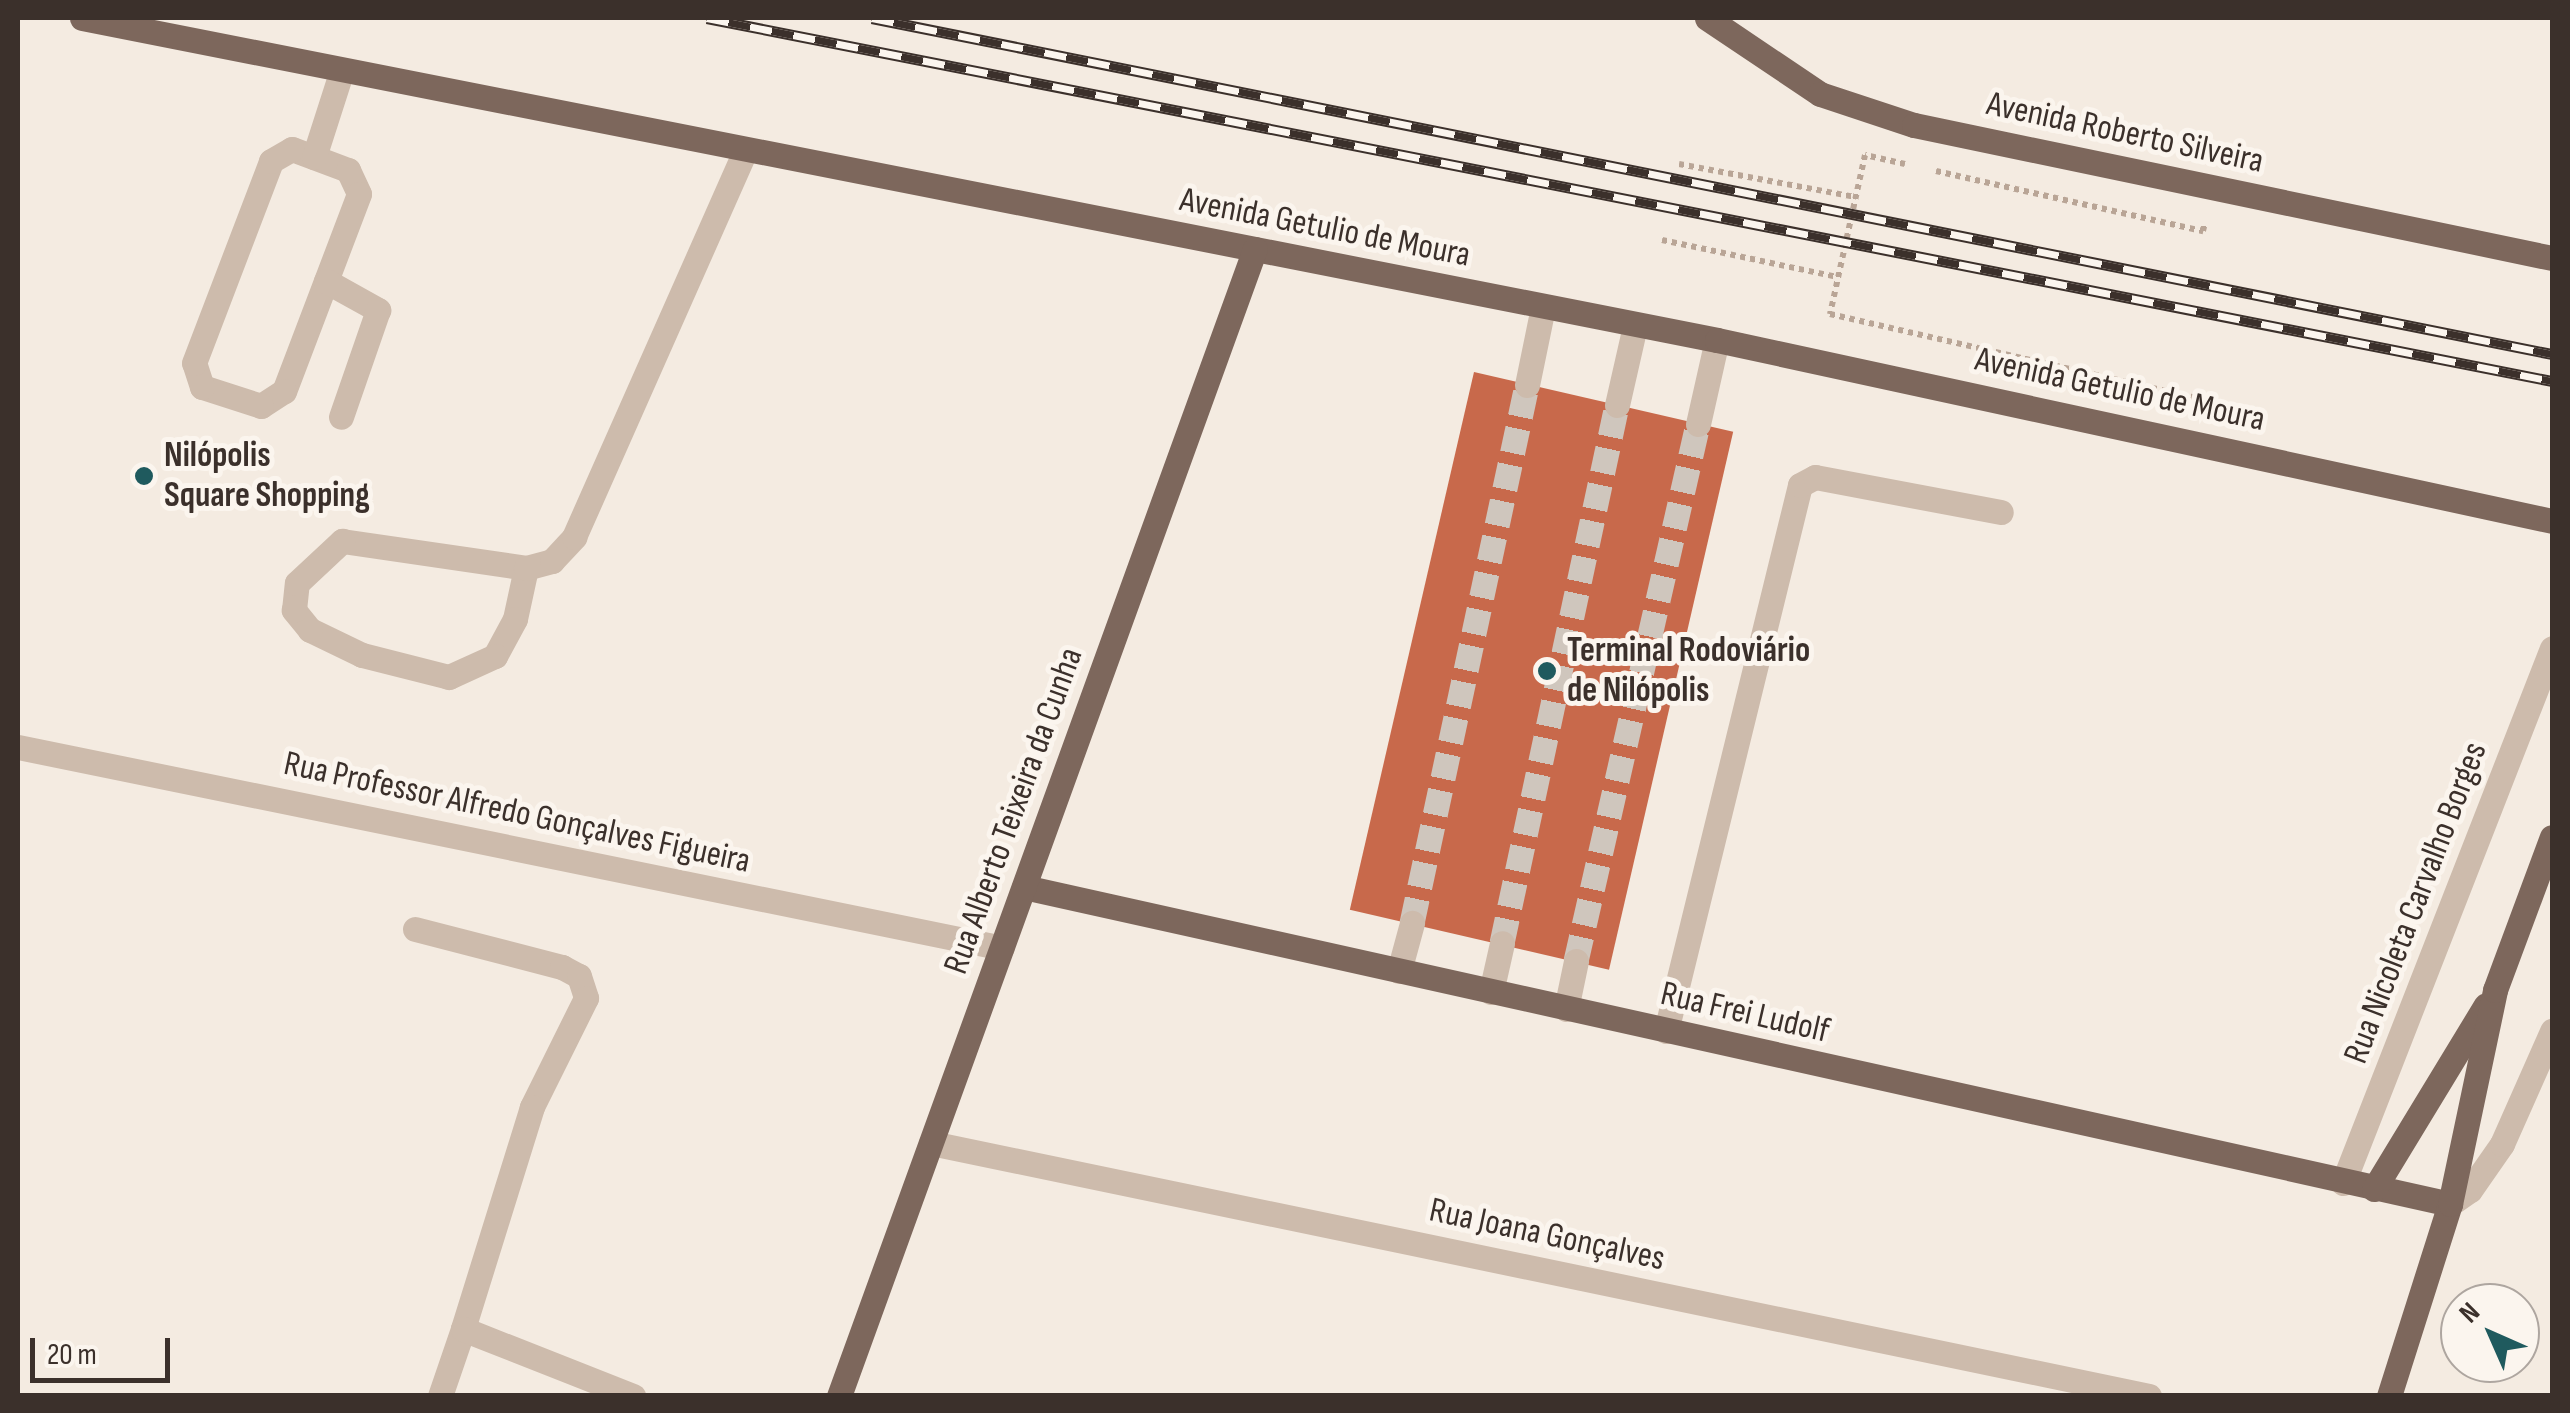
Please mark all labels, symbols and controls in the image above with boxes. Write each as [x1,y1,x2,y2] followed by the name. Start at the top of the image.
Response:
[1983,83,2267,183] street label: Avenida Roberto Silveira
[1176,179,1474,277] street label: Avenida Getulio de Moura
[1971,339,2269,441] street label: Avenida Getulio de Moura
[164,435,370,517] place label: Nilópolis Square Shopping
[133,465,155,487] marker: Nilópolis Square Shopping
[1567,630,1810,712] place label: Terminal Rodoviário de Nilópolis
[935,642,1093,980] street label: Rua Alberto Teixeira da Cunha
[1536,660,1558,682] marker: Terminal Rodoviário de Nilópolis
[2335,737,2497,1069] street label: Rua Nicoleta Carvalho Borges
[280,743,754,883] street label: Rua Professor Alfredo Gonçalves Figueira
[1656,973,1834,1053] street label: Rua Frei Ludolf
[1426,1190,1668,1280] street label: Rua Joana Gonçalves
[2440,1283,2540,1383] north arrow
[2453,1296,2487,1330] text: N
[35,1318,175,1380] scale bar
[47,1337,97,1373] text: 20 m

